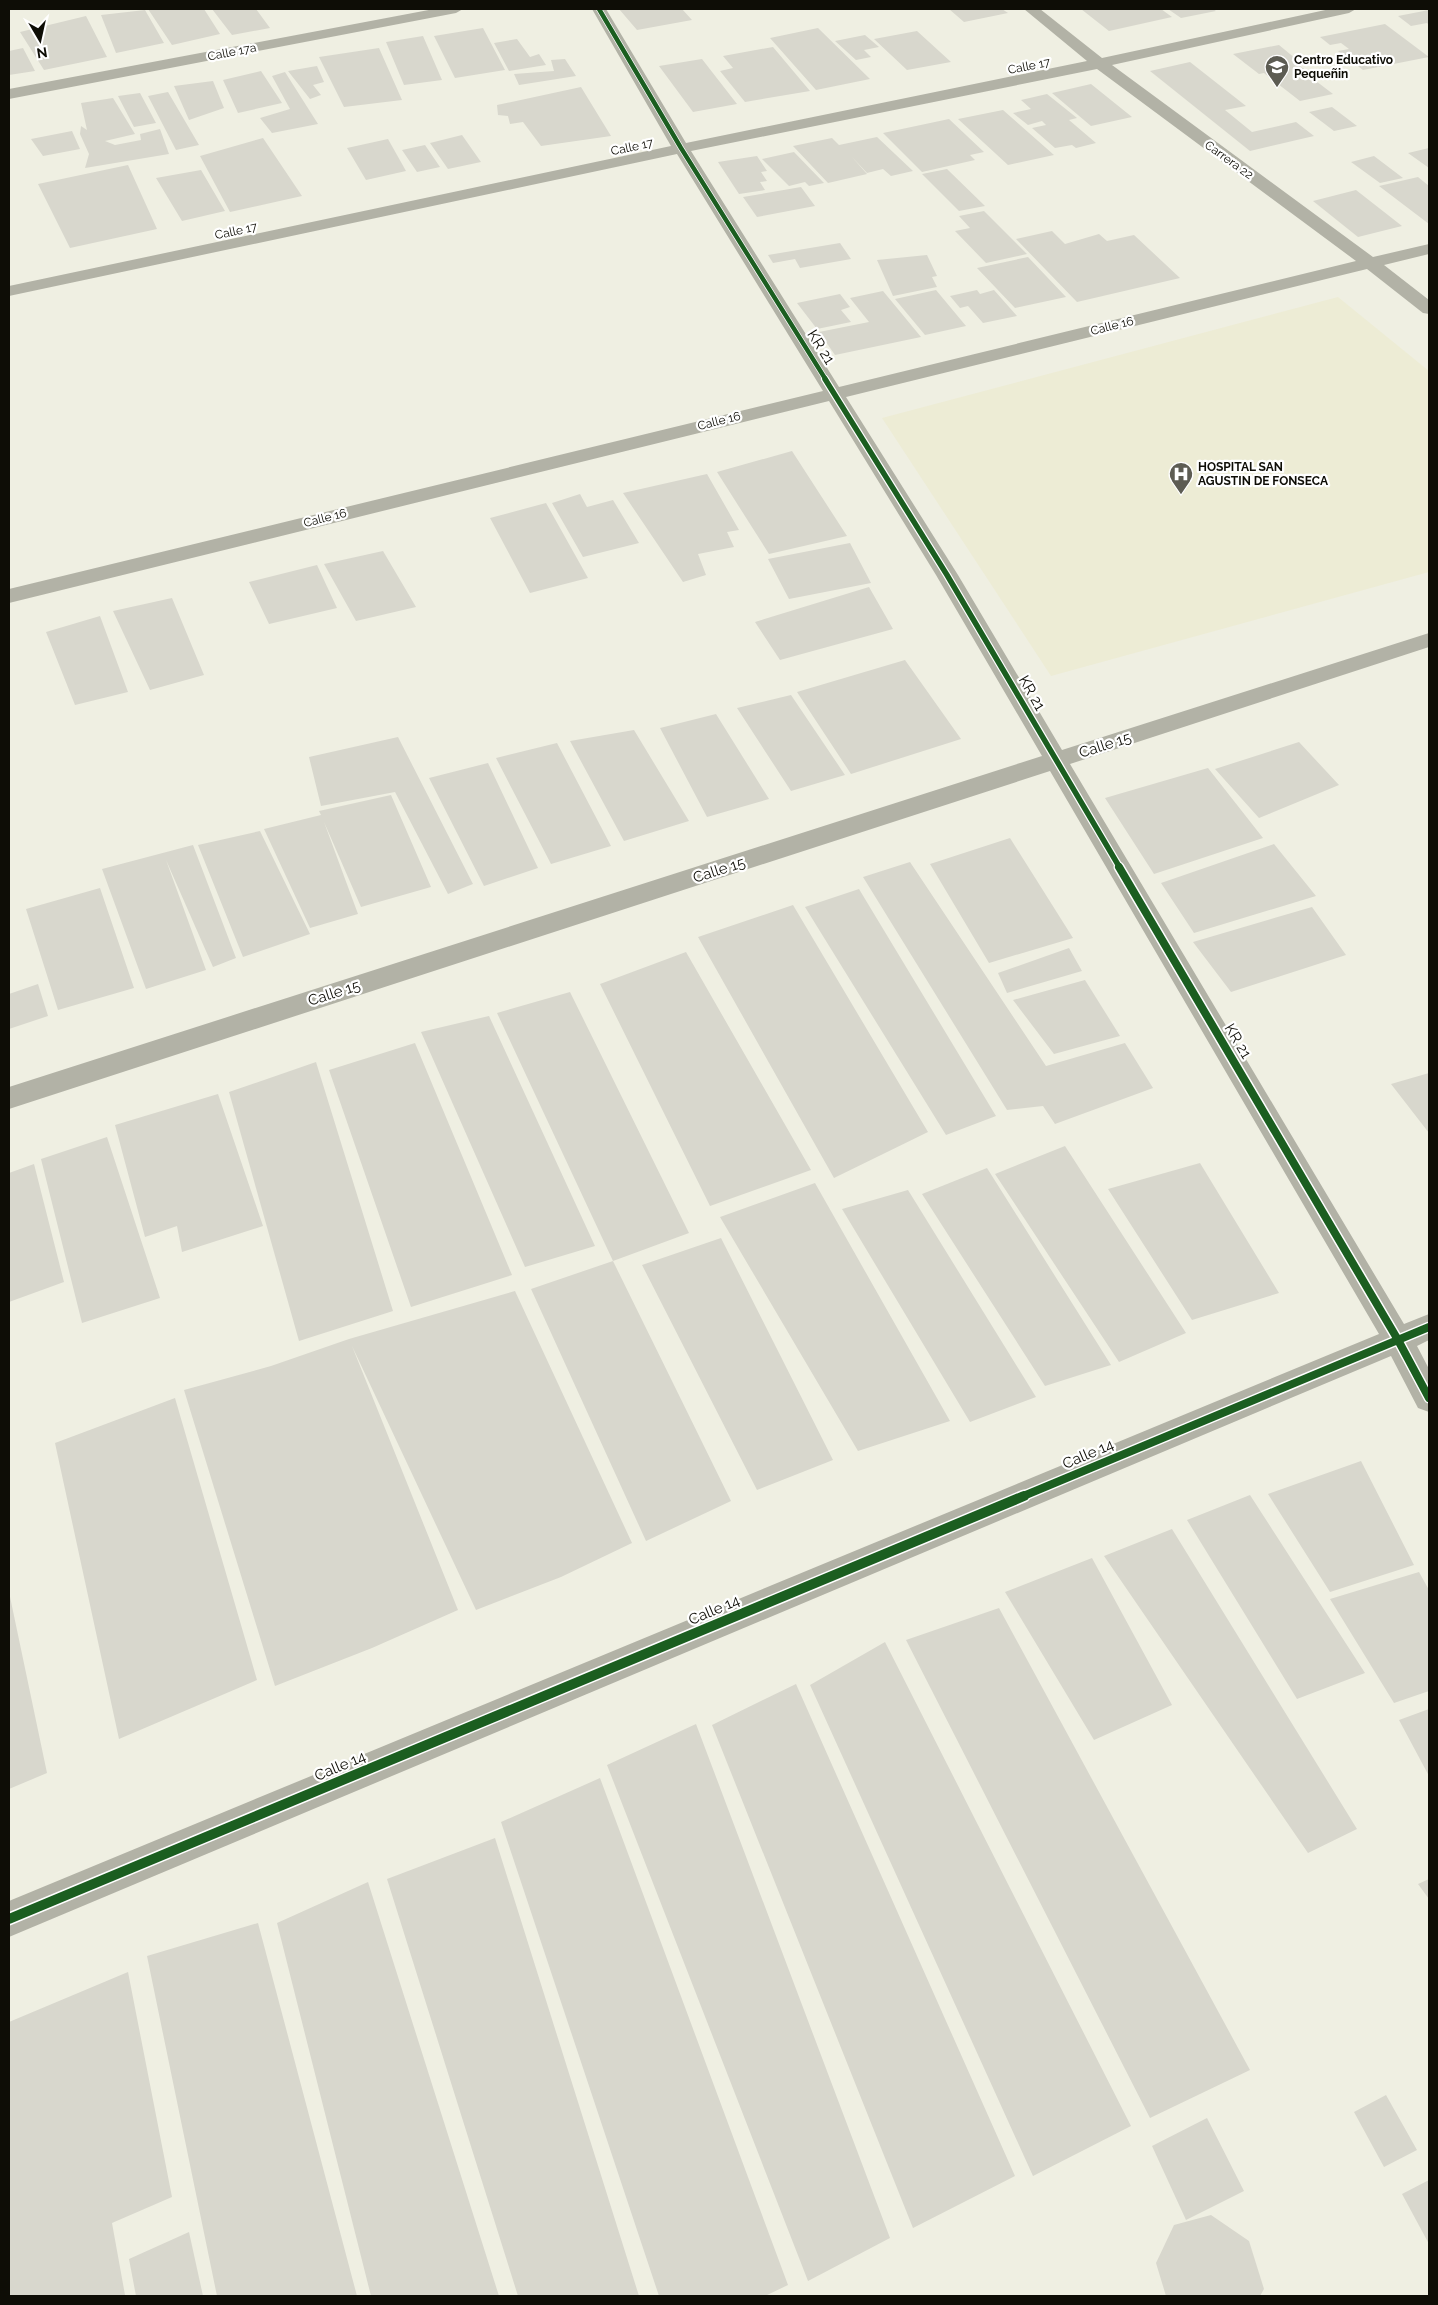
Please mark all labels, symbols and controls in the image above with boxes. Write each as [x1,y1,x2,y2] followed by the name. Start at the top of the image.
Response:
[15,15,65,65] north arrow
[206,40,258,64] street label: Calle 17a
[36,44,49,62] text: N
[1294,53,1393,81] place label: Centro Educativo Pequeñin
[1264,54,1290,88] school or university icon: Centro Educativo Pequeñin
[1007,55,1052,77] street label: Calle 17
[610,136,655,158] street label: Calle 17
[1202,138,1256,182] street label: Carrera 22
[214,220,259,242] street label: Calle 17
[1089,314,1135,338] street label: Calle 16
[803,326,839,368] street label: KR 21
[696,409,742,433] street label: Calle 16
[1198,460,1329,488] place label: HOSPITAL SAN AGUSTIN DE FONSECA
[1168,461,1194,495] hospital icon: HOSPITAL SAN AGUSTIN DE FONSECA
[302,506,348,530] street label: Calle 16
[1015,672,1049,714] street label: KR 21
[1077,728,1133,762] street label: Calle 15
[691,853,747,887] street label: Calle 15
[306,976,362,1010] street label: Calle 15
[1221,1020,1256,1062] street label: KR 21
[1060,1435,1116,1473] street label: Calle 14
[686,1591,742,1629] street label: Calle 14
[312,1747,368,1785] street label: Calle 14

